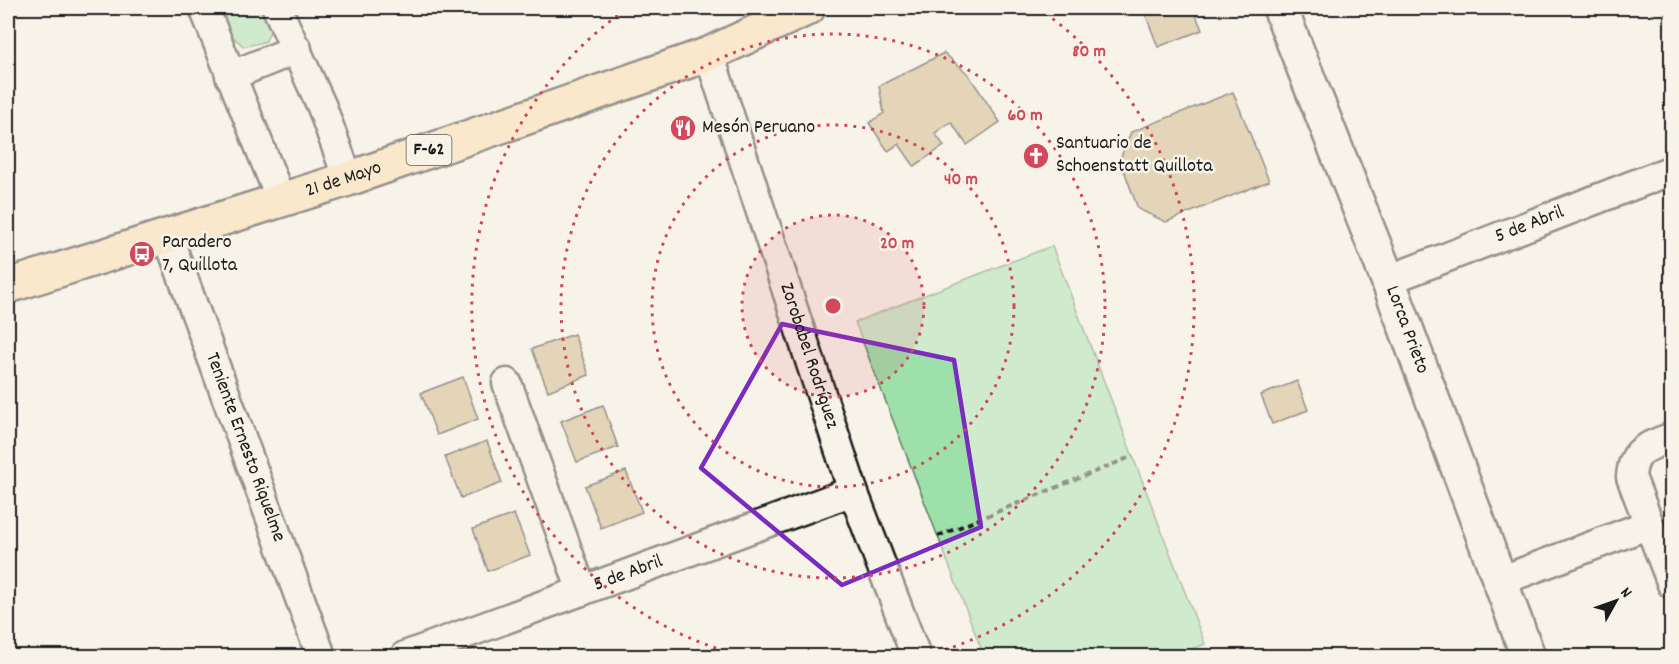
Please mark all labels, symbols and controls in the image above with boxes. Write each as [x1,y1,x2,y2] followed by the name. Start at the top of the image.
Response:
[1072,40,1106,65] text: 80 m
[1007,104,1043,129] text: 60 m
[668,113,698,143] restaurant icon: Mesón Peruano
[702,114,815,142] place label: Mesón Peruano
[1056,130,1213,181] place label: Santuario de Schoenstatt Quillota
[406,135,452,165] road number: F-62
[1021,141,1051,171] church icon: Santuario de Schoenstatt Quillota
[302,154,386,205] street label: 21 de Mayo
[944,168,978,193] text: 40 m
[1491,199,1569,251] street label: 5 de Abril
[162,229,238,280] place label: Paradero 7, Quillota
[880,232,914,257] text: 20 m
[127,239,157,269] bus stop icon: Paradero 7, Quillota
[771,279,846,433] street label: Zorobabel Rodríguez
[1377,282,1436,378] street label: Lorca Prieto
[823,296,843,316] centre of rings
[197,349,292,546] street label: Teniente Ernesto Riquelme
[590,548,667,599] street label: 5 de Abril
[1586,571,1646,631] north arrow
[1614,583,1637,603] text: N

